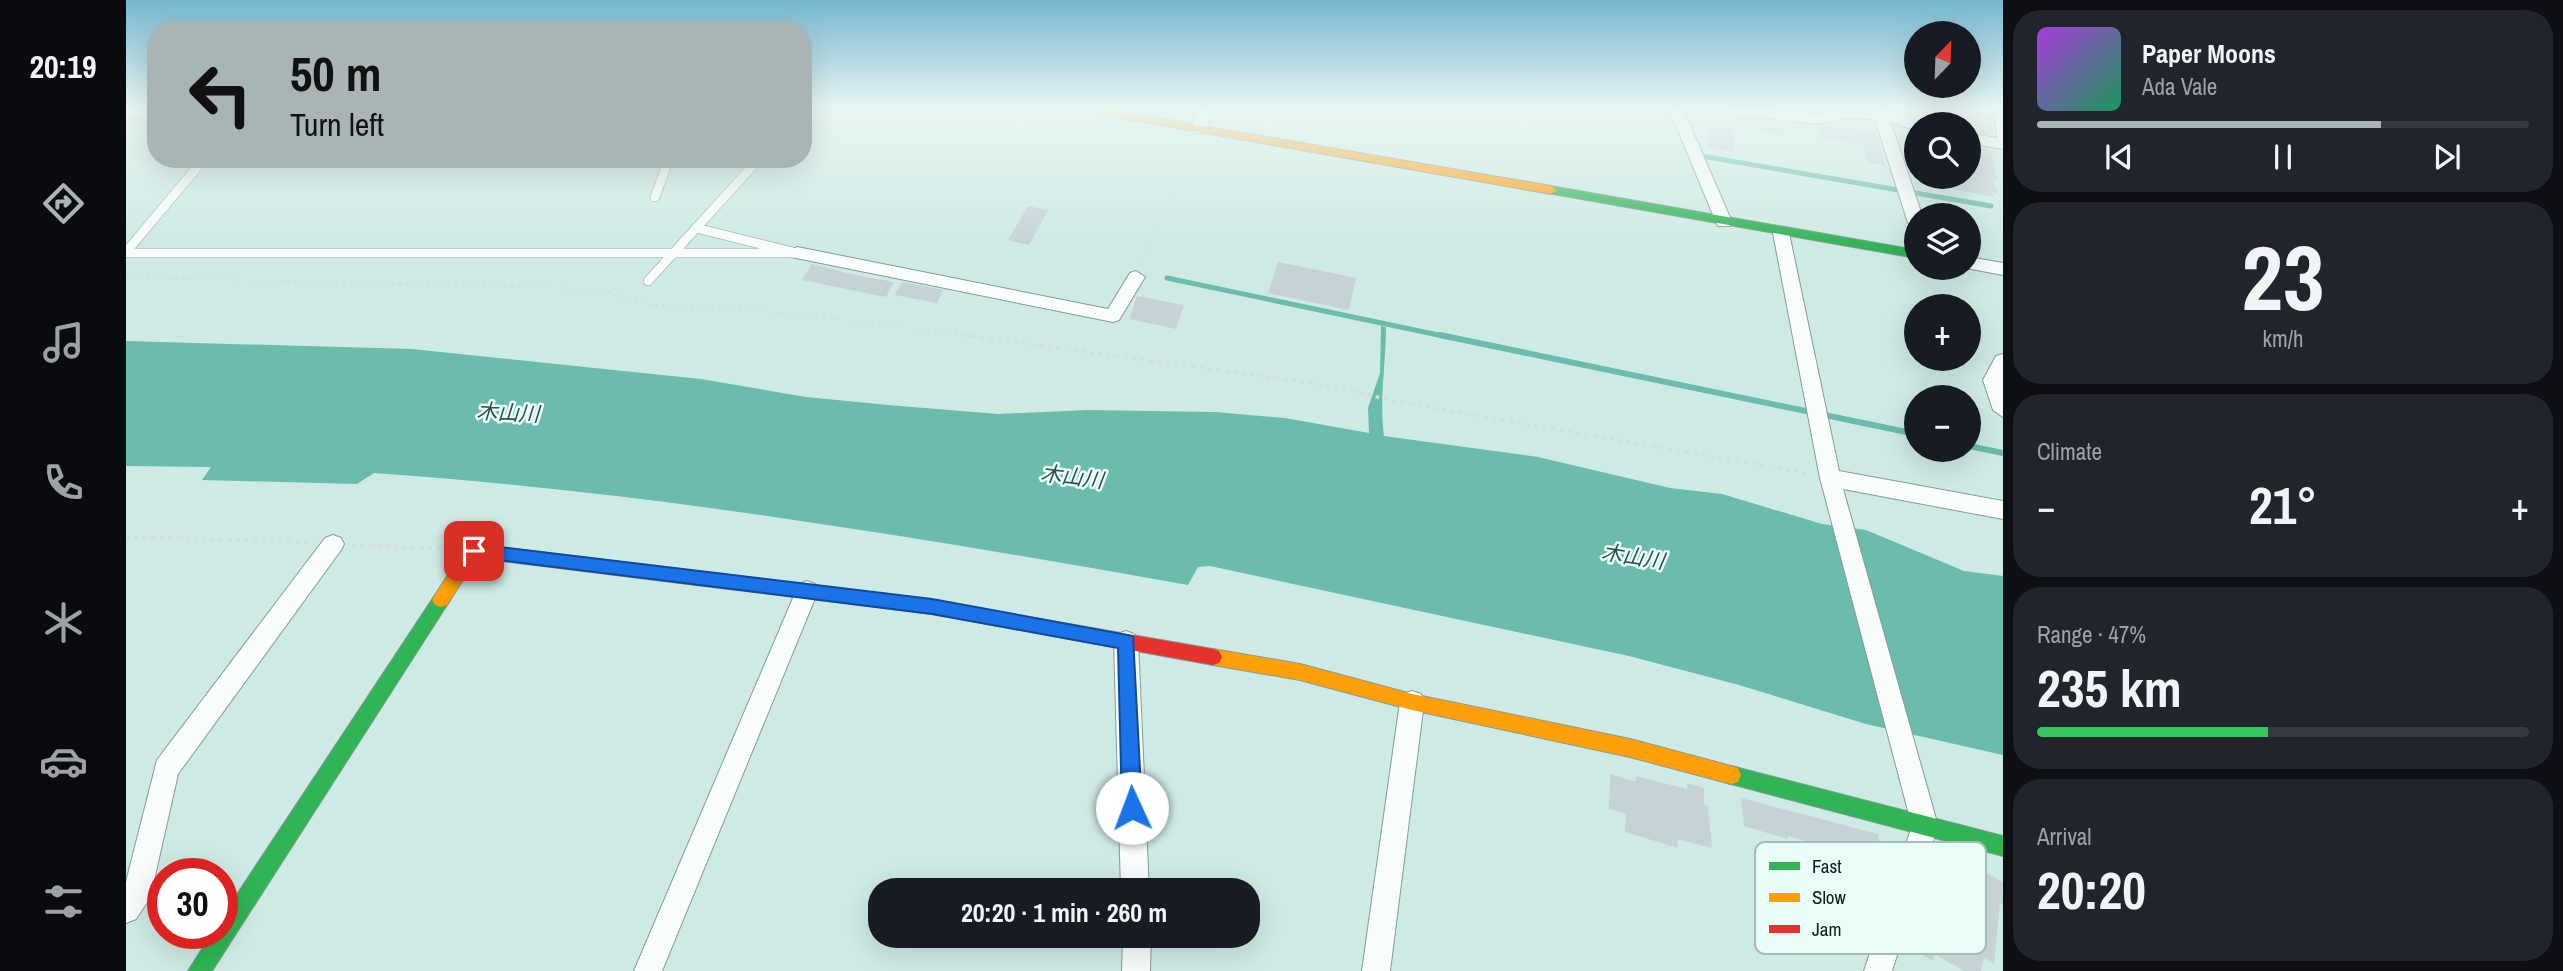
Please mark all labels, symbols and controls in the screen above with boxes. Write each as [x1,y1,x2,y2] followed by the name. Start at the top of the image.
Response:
[1904,21,1981,98] north arrow
[1904,21,1981,462] map controls
[2142,36,2276,71] text: Paper Moons
[290,40,382,106] text: 50 m
[29,45,97,88] text: 20:19
[175,49,266,140] icon: left
[2142,71,2217,102] text: Ada Vale
[290,103,384,146] text: Turn left
[1904,112,1981,189] button: search
[2100,138,2138,176] icon: previous
[2264,138,2302,176] icon: pause
[2428,138,2466,176] icon: next
[39,179,88,228] icon: directions
[1904,203,1981,280] button: layers
[2242,216,2325,338] text: 23
[1904,294,1981,371] button: +
[39,318,88,367] icon: music
[2263,323,2303,354] text: km/h
[1904,385,1981,462] button: −
[476,396,542,429] water label: 木山川
[2037,436,2102,467] text: Climate
[39,458,88,507] icon: phone
[1039,458,1107,495] water label: 木山川
[2249,470,2317,540] text: 21°
[2037,481,2055,532] text: −
[2511,481,2529,532] text: +
[444,521,504,581] pin
[455,532,493,570] icon: arrive
[1600,537,1668,576] water label: 木山川
[39,598,88,647] icon: climate
[2037,619,2146,650] text: Range · 47%
[2037,653,2182,723] text: 235 km
[39,737,88,786] icon: car
[1095,771,1169,845] position arrow
[2037,821,2092,852] text: Arrival
[1755,842,1986,954] legend
[1812,853,1842,879] text: Fast
[2037,855,2146,925] text: 20:20
[147,858,238,949] speed limit sign: 30
[39,877,88,926] icon: filters
[1812,884,1847,910] text: Slow
[961,895,1167,930] text: 20:20 · 1 min · 260 m
[1812,916,1841,942] text: Jam

